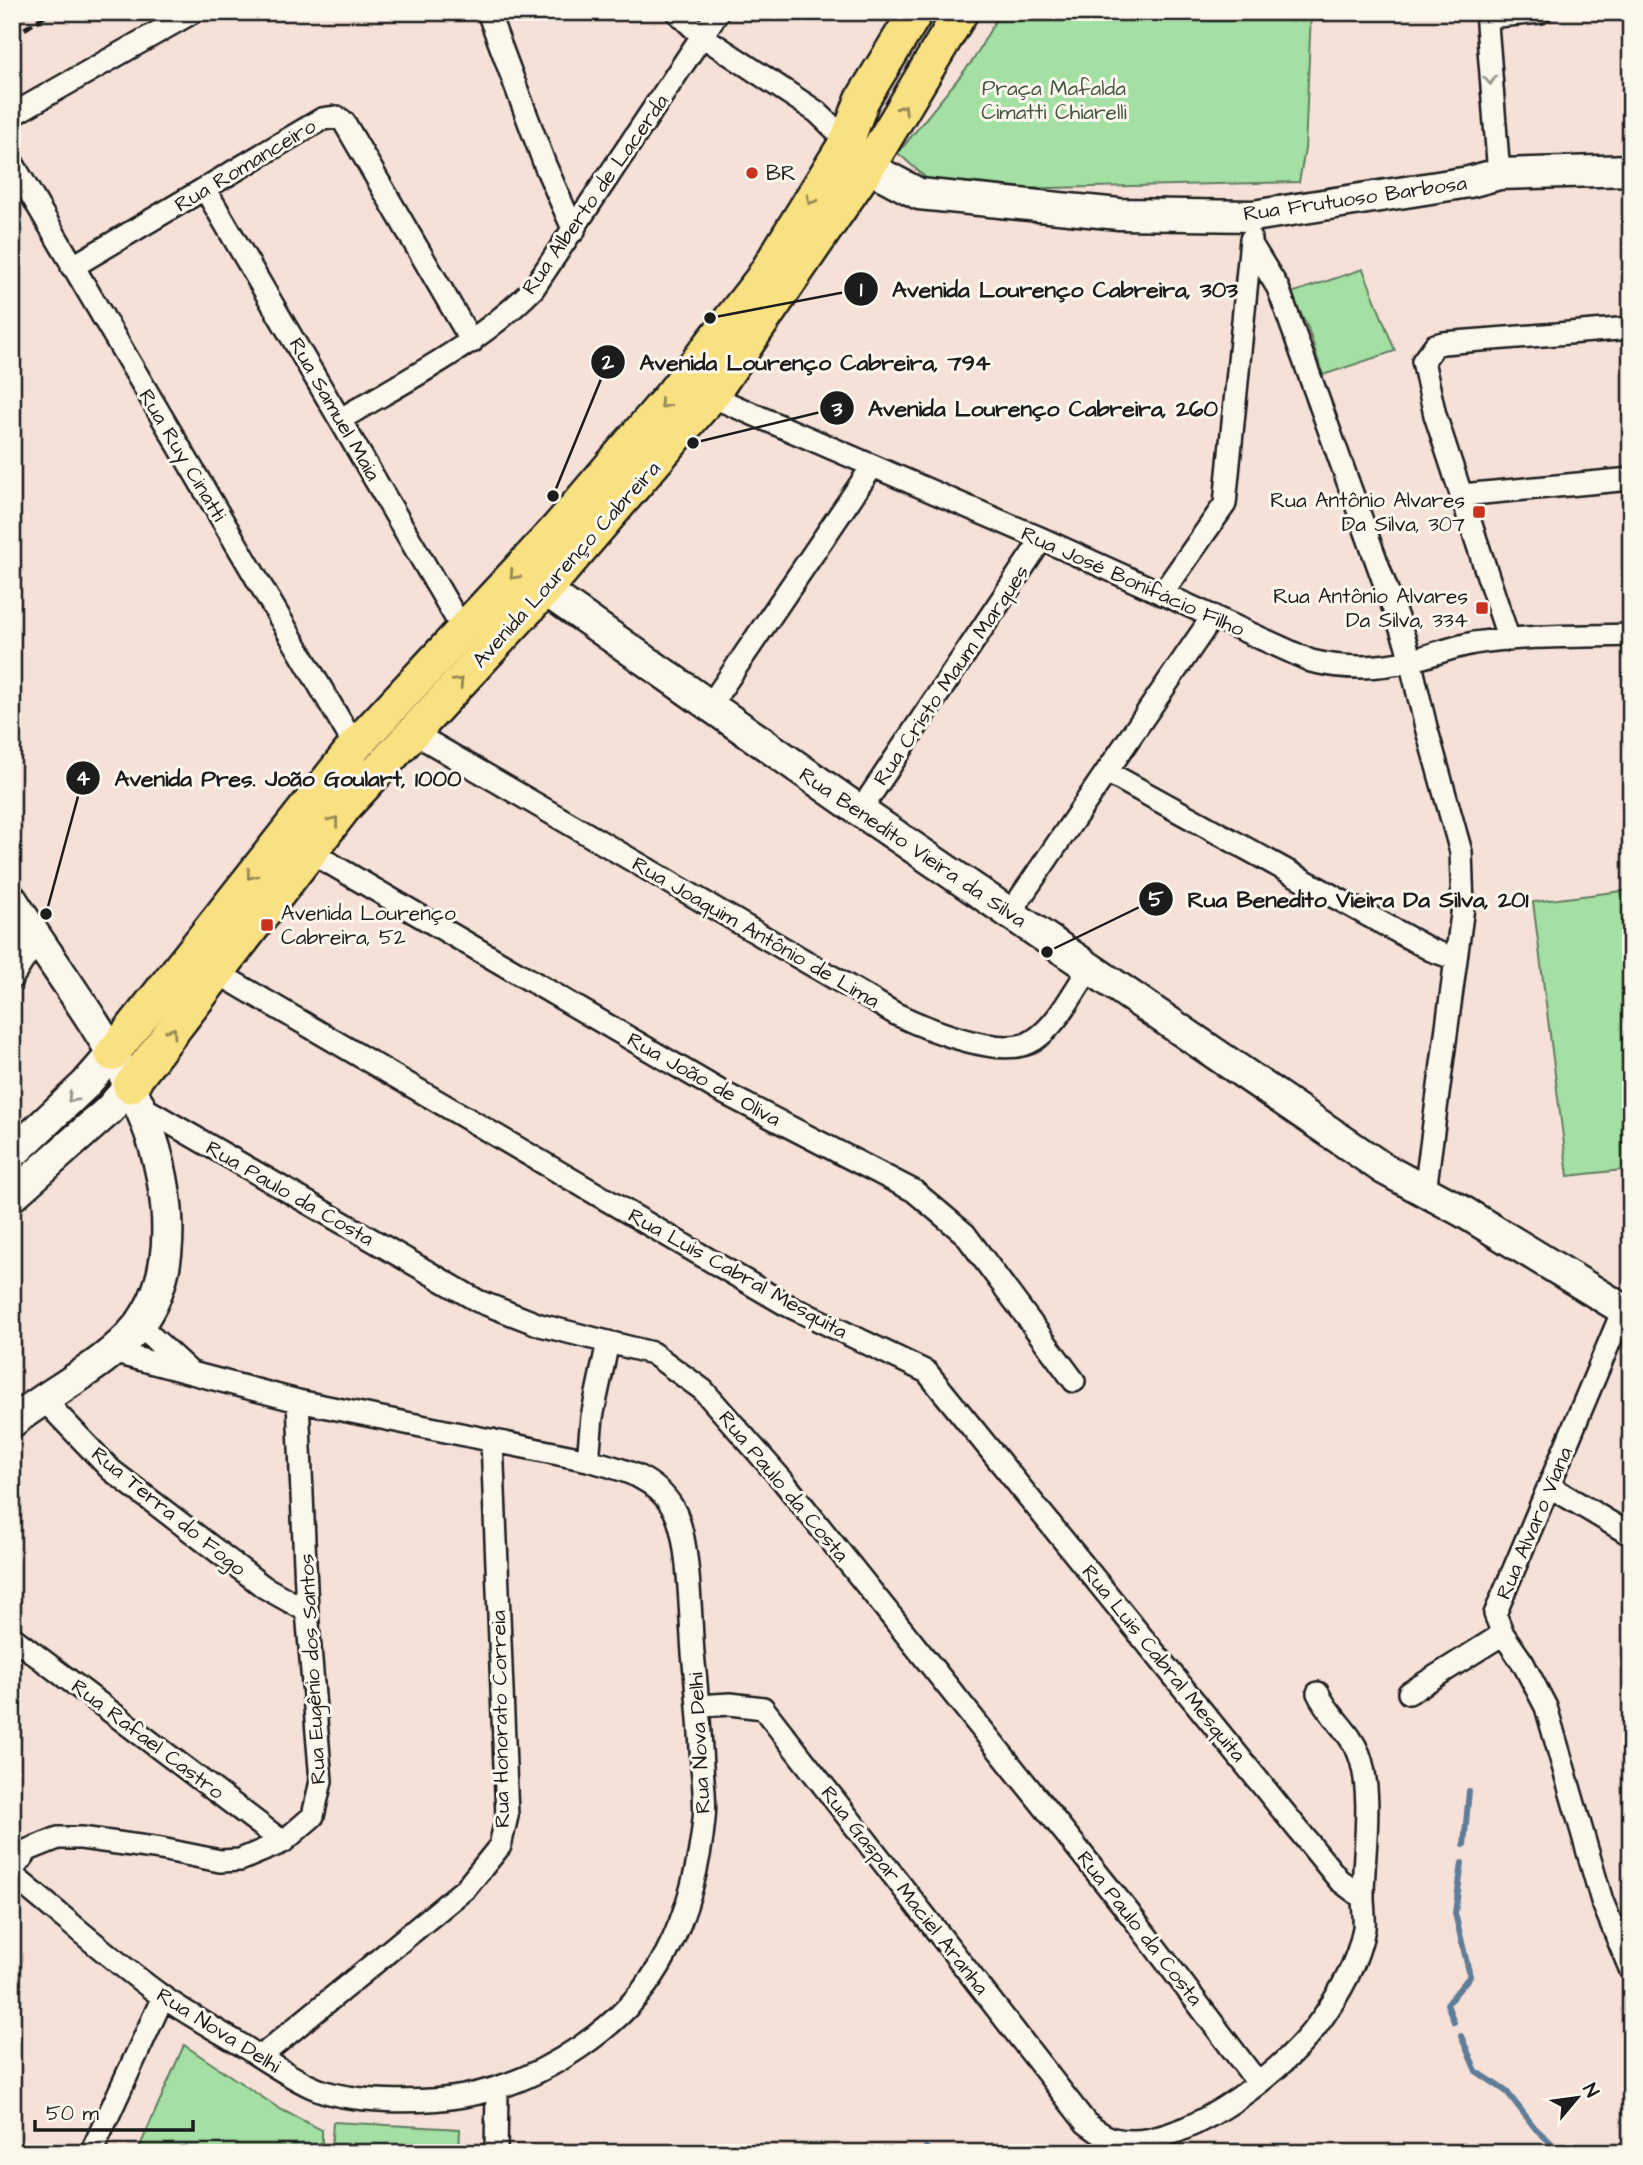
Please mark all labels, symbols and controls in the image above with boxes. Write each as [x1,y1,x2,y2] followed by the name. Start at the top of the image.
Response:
[981,74,1127,127] park label: Praça Mafalda Cimatti Chiarelli
[1483,75,1498,86] one-way arrow
[515,88,676,300] street label: Rua Alberto de Lacerda
[895,103,908,116] one-way arrow
[169,112,322,219] street label: Rua Romanceiro
[766,159,796,188] place label: BR
[744,165,760,181] marker: BR
[1242,168,1469,229] street label: Rua Frutuoso Barbosa
[807,192,820,205] one-way arrow
[843,267,1252,311] callout: Avenida Lourenço Cabreira, 303
[892,274,1238,306] text: Avenida Lourenço Cabreira, 303
[860,275,863,304] text: 1
[282,332,388,486] street label: Rua Samuel Maia
[590,340,1004,384] callout: Avenida Lourenço Cabreira, 794
[640,347,991,379] text: Avenida Lourenço Cabreira, 794
[601,348,615,377] text: 2
[130,384,234,528] street label: Rua Ruy Cinatti
[819,386,1232,430] callout: Avenida Lourenço Cabreira, 260
[868,393,1218,425] text: Avenida Lourenço Cabreira, 260
[660,395,672,408] one-way arrow
[831,395,843,424] text: 3
[466,454,667,674] street label: Avenida Lourenço Cabreira
[1270,486,1465,539] place label: Rua Antônio Alvares Da Silva, 307
[1471,504,1487,520] marker: Rua Antônio Alvares Da Silva, 307
[1017,519,1249,644] street label: Rua José Bonifácio Filho
[867,559,1036,791] street label: Rua Cristo Maum Marques
[510,567,523,580] one-way arrow
[1273,582,1468,635] place label: Rua Antônio Alvares Da Silva, 334
[1474,600,1490,616] marker: Rua Antônio Alvares Da Silva, 334
[450,677,463,690] one-way arrow
[66,756,476,800] callout: Avenida Pres. João Goulart, 1000
[793,760,1032,935] street label: Rua Benedito Vieira da Silva
[114,763,462,795] text: Avenida Pres. João Goulart, 1000
[76,764,91,793] text: 4
[325,817,338,829] one-way arrow
[627,850,885,1015] street label: Rua Joaquim Antônio de Lima
[247,867,260,879] one-way arrow
[1139,877,1543,921] callout: Rua Benedito Vieira Da Silva, 201
[1187,884,1529,916] text: Rua Benedito Vieira Da Silva, 201
[1149,885,1165,914] text: 5
[281,899,456,952] place label: Avenida Lourenço Cabreira, 52
[259,917,275,933] marker: Avenida Lourenço Cabreira, 52
[622,1025,786,1134] street label: Rua João de Oliva
[164,1027,176,1040] one-way arrow
[67,1089,80,1102] one-way arrow
[201,1134,379,1253] street label: Rua Paulo da Costa
[623,1201,853,1346] street label: Rua Luis Cabral Mesquita
[712,1405,856,1568] street label: Rua Paulo da Costa
[84,1440,252,1585] street label: Rua Terra do Fogo
[1489,1442,1580,1604] street label: Rua Alvaro Viana
[292,1553,335,1785] street label: Rua Eugênio dos Santos
[1075,1558,1253,1768] street label: Rua Luis Cabral Mesquita
[484,1610,517,1828] street label: Rua Honorato Correia
[65,1672,230,1807] street label: Rua Rafael Castro
[681,1672,718,1814] street label: Rua Nova Delhi
[813,1780,996,2002] street label: Rua Gaspar Maciel Aranha
[1070,1845,1209,2012] street label: Rua Paulo da Costa
[151,1981,286,2080] street label: Rua Nova Delhi
[1542,2064,1612,2134] north arrow
[1576,2079,1605,2102] text: N
[35,2088,192,2132] scale bar
[46,2099,100,2128] text: 50 m

